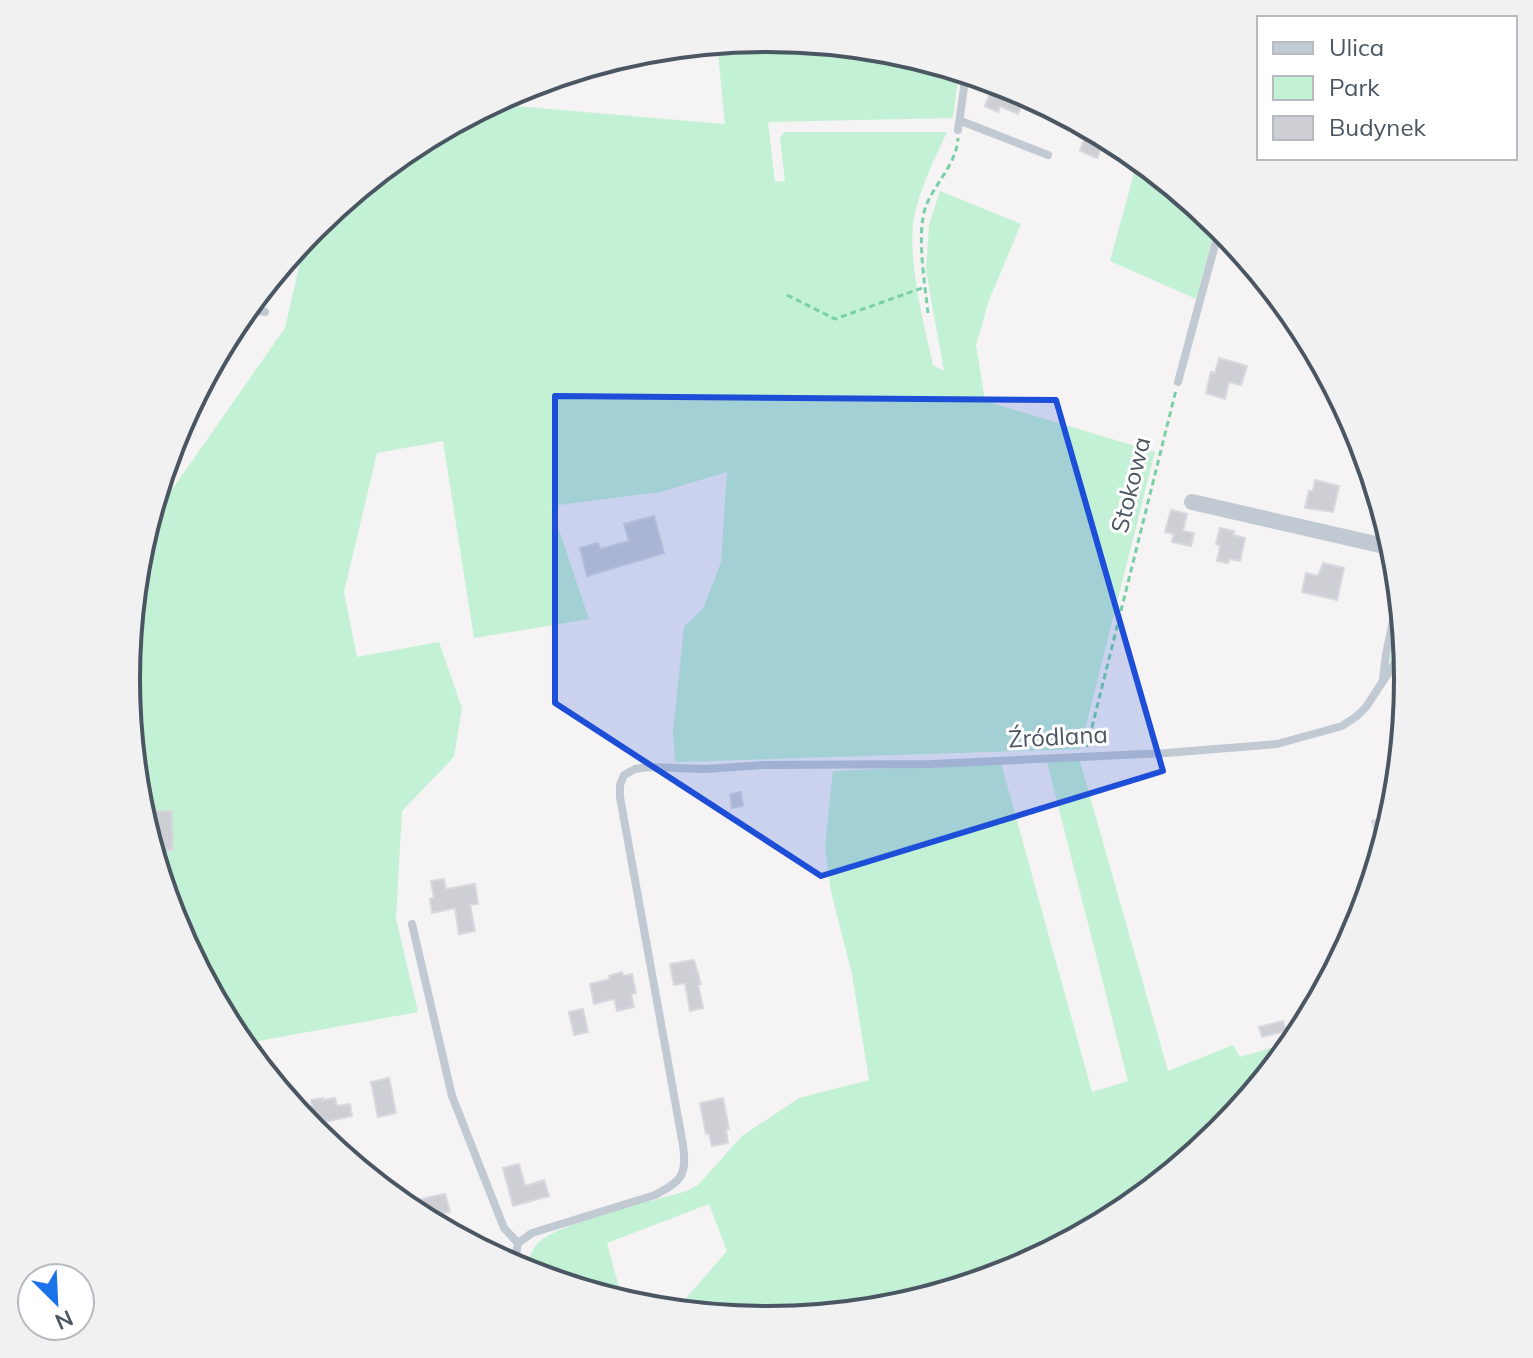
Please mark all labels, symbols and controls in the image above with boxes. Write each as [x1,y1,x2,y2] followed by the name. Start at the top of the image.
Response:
[1257,16,1517,160] legend
[1329,32,1384,62] text: Ulica
[1329,72,1380,102] text: Park
[1329,112,1426,142] text: Budynek
[1104,434,1156,536] street label: Stokowa
[1007,718,1108,754] street label: Źródlana
[16,1262,96,1342] north arrow
[51,1304,77,1336] text: N

